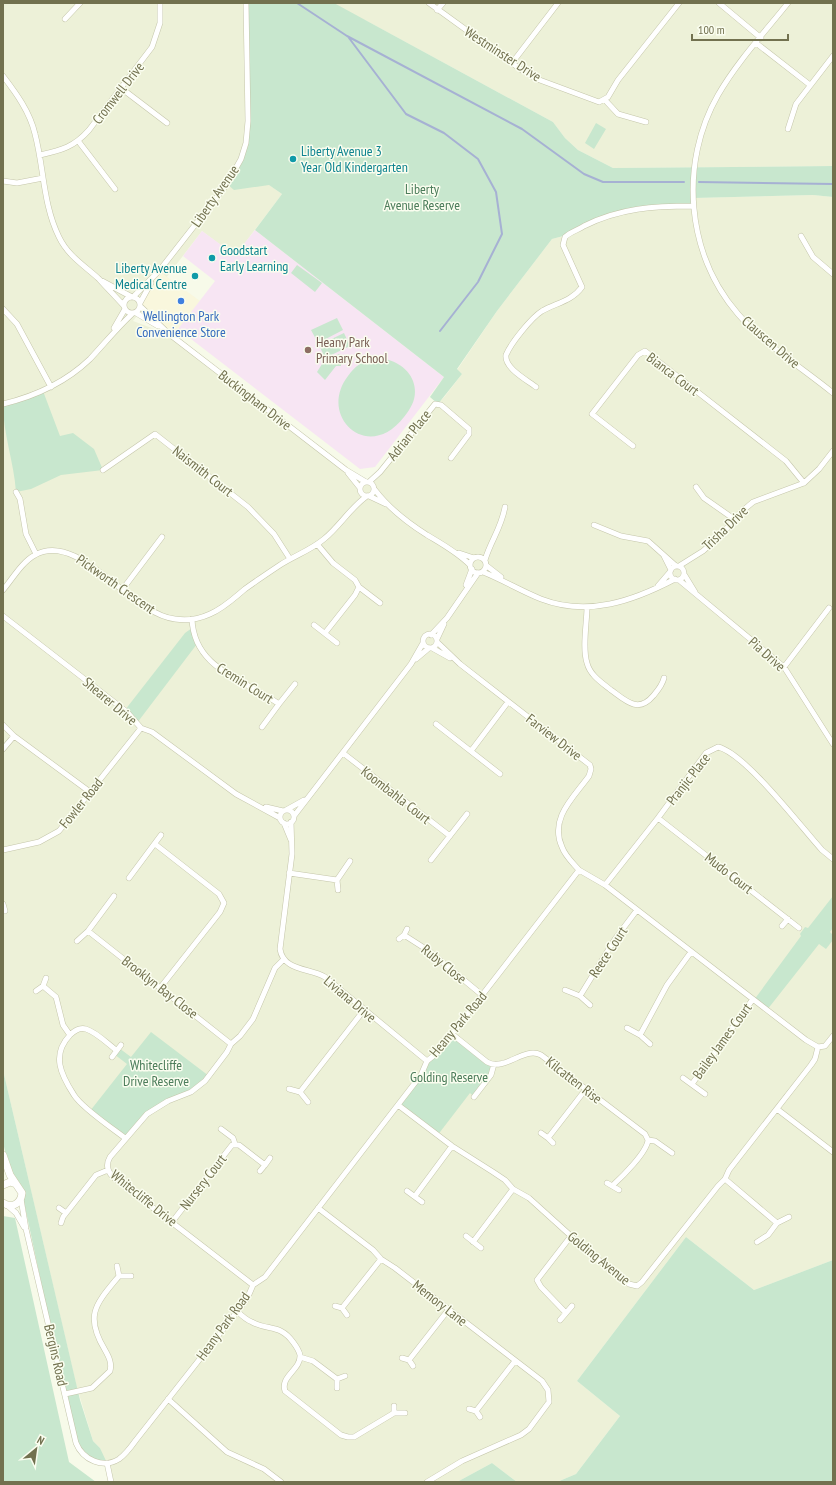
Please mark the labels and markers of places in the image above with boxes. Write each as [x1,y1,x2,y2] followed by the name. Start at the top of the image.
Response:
[301,142,408,176] place label: Liberty Avenue 3 Year Old Kindergarten
[288,154,298,164] marker: Liberty Avenue 3 Year Old Kindergarten
[220,241,288,275] place label: Goodstart Early Learning
[207,253,217,263] marker: Goodstart Early Learning
[115,259,187,293] place label: Liberty Avenue Medical Centre
[190,271,200,281] marker: Liberty Avenue Medical Centre
[176,296,186,306] marker: Wellington Park Convenience Store
[136,307,226,341] place label: Wellington Park Convenience Store
[316,333,388,367] place label: Heany Park Primary School
[303,345,313,355] marker: Heany Park Primary School

